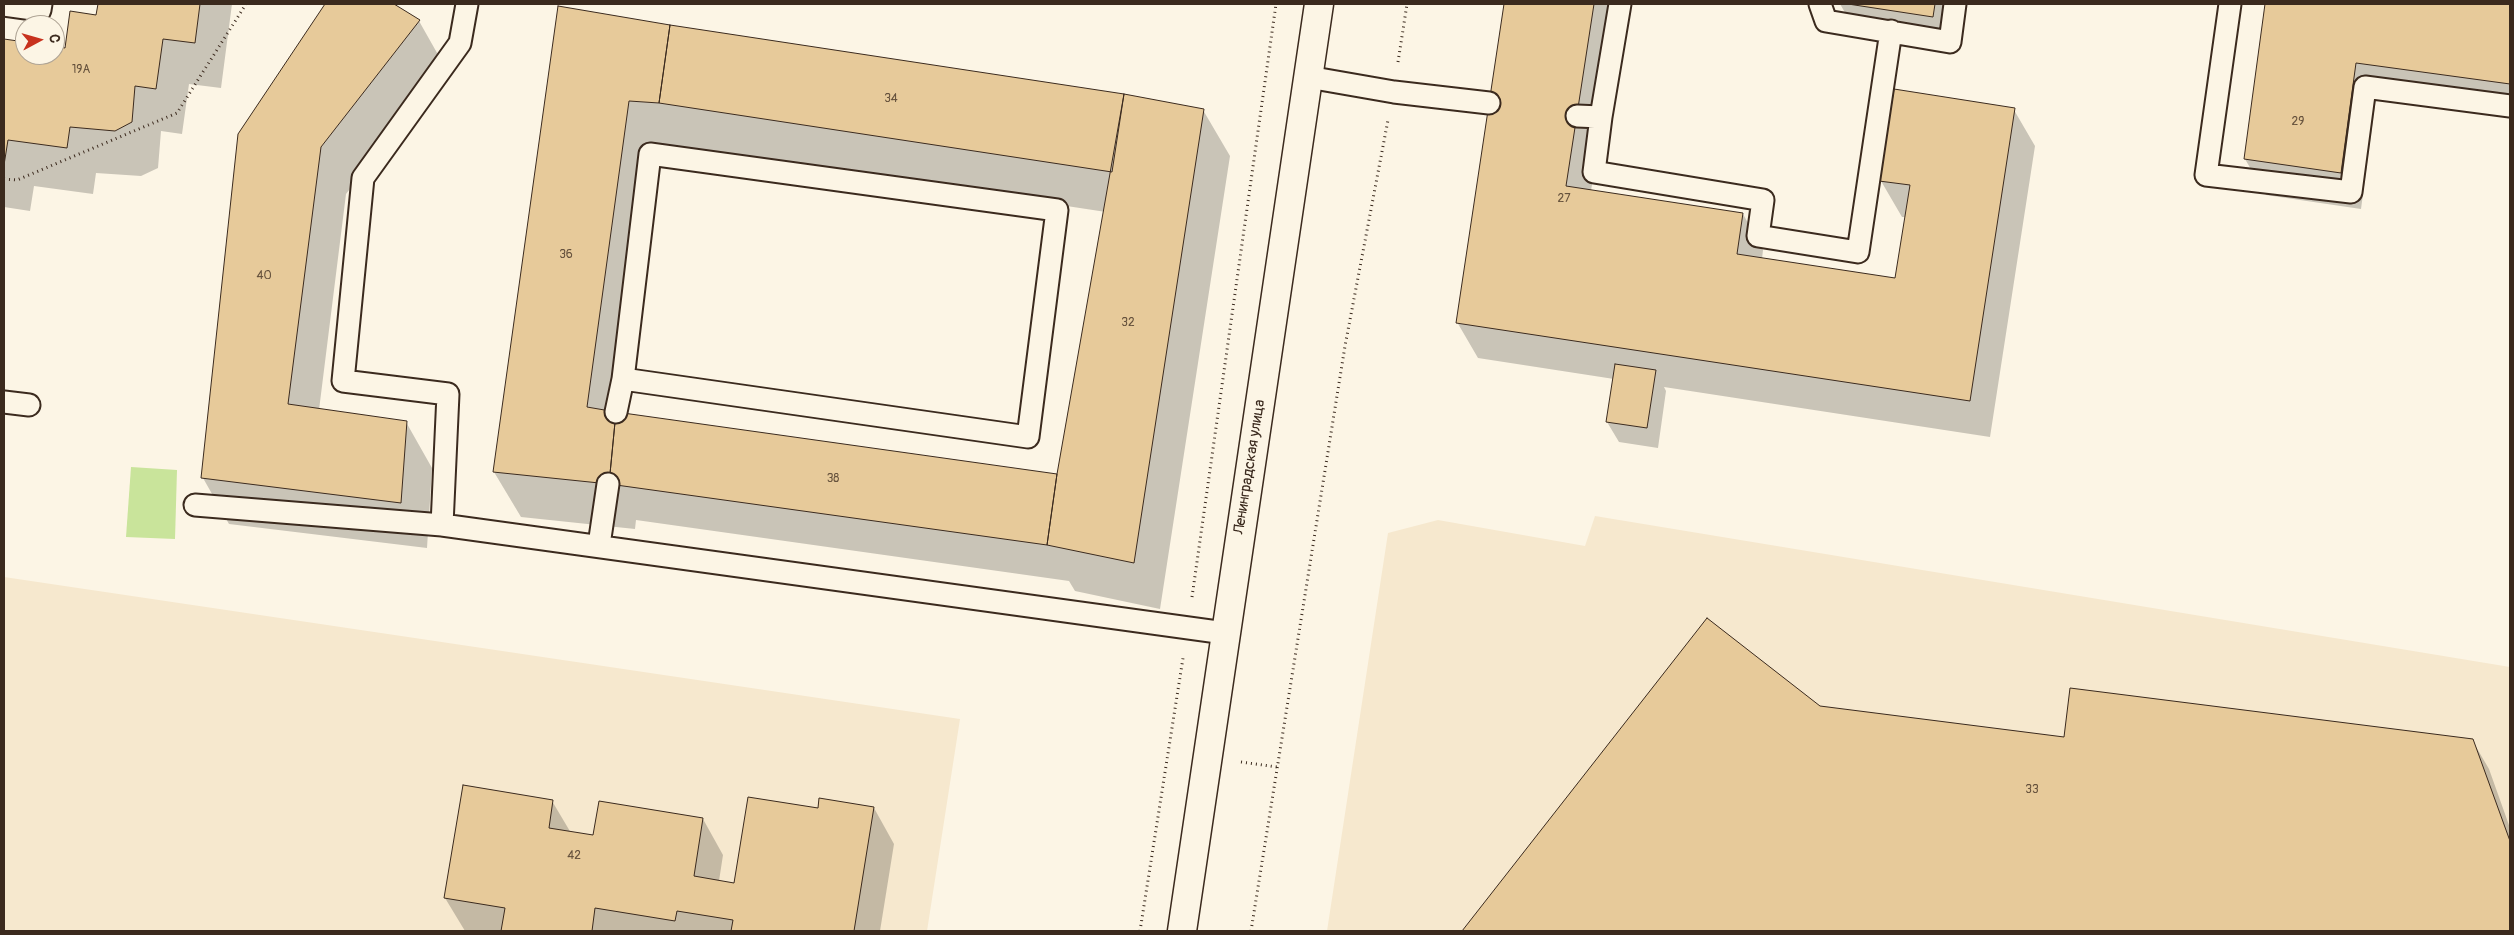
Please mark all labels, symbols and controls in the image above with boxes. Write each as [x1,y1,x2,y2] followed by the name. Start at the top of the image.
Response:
[15,15,65,65] north arrow
[46,33,63,44] text: С
[72,63,90,77] house number: 19А
[884,92,898,106] house number: 34
[2292,115,2304,129] house number: 29
[1557,192,1571,206] house number: 27
[559,248,573,262] house number: 36
[256,269,272,283] house number: 40
[1121,316,1135,330] house number: 32
[1230,398,1270,536] street label: Ленинградская улица
[827,472,839,486] house number: 38
[2025,783,2039,797] house number: 33
[567,849,581,863] house number: 42

